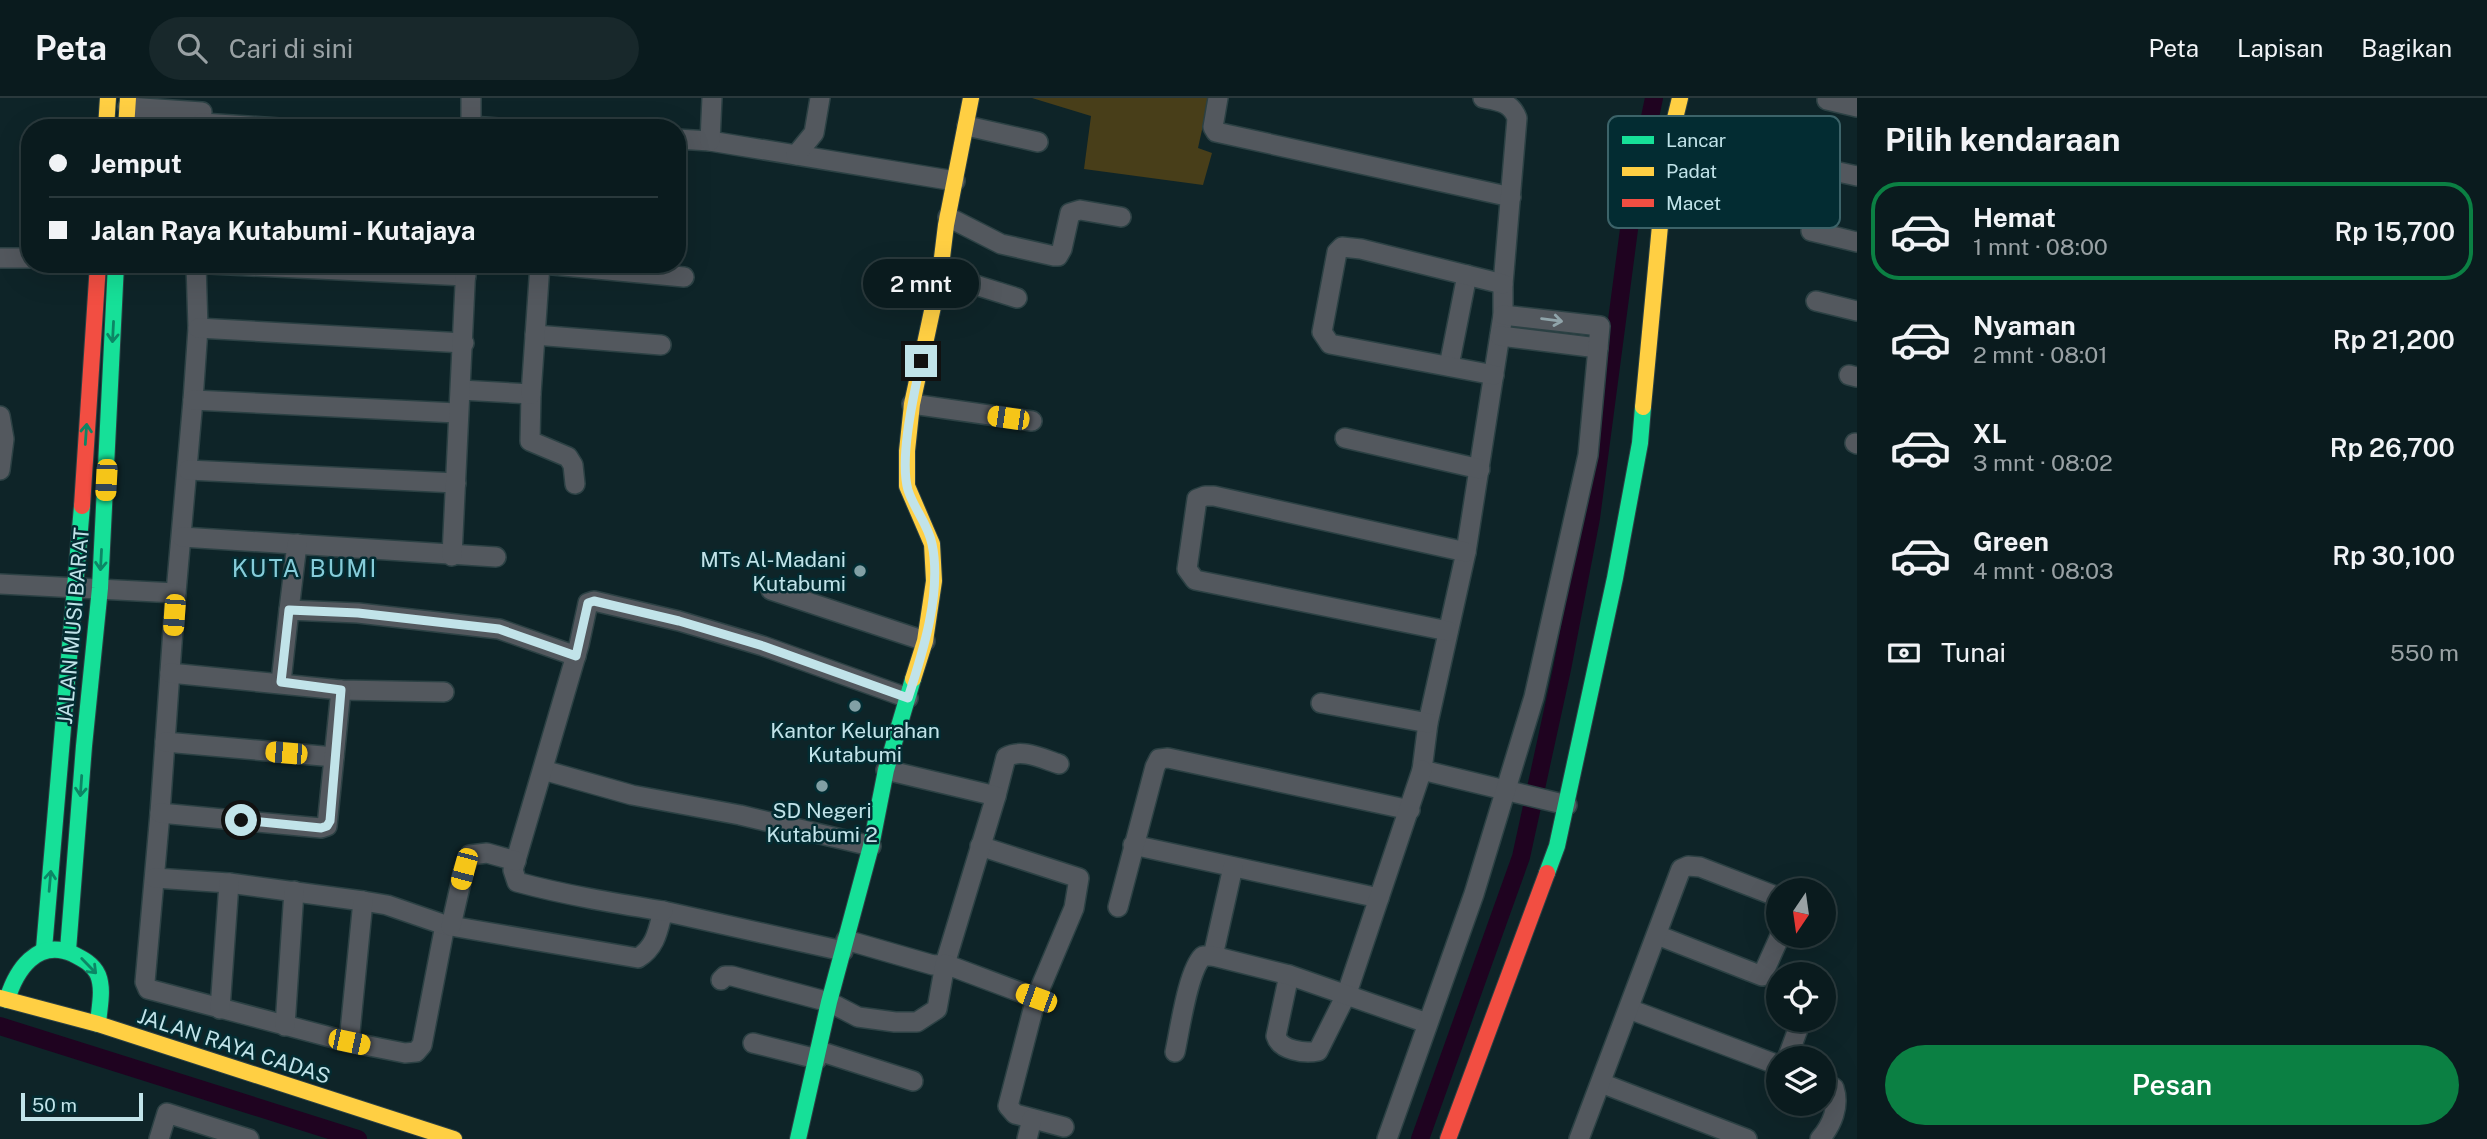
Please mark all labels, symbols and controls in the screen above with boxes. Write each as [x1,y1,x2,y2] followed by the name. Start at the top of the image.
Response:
[149,17,639,80] search box
[35,29,107,67] text: Peta
[173,29,211,67] icon: search
[229,33,353,64] text: Cari di sini
[2148,34,2199,62] text: Peta
[2237,34,2323,62] text: Lapisan
[2361,34,2452,62] text: Bagikan
[1608,116,1840,228] legend
[1885,121,2120,158] text: Pilih kendaraan
[1666,129,1726,151] text: Lancar
[91,148,182,179] text: Jemput
[1666,160,1717,182] text: Padat
[1666,192,1721,214] text: Macet
[1889,200,1952,263] icon: car
[1973,202,2056,233] text: Hemat
[91,215,476,246] text: Jalan Raya Kutabumi - Kutajaya
[2334,216,2455,247] text: Rp 15,700
[1973,233,2108,260] text: 1 mnt · 08:00
[863,260,979,308] callout: 2 mnt
[890,270,952,297] text: 2 mnt
[1889,308,1952,371] icon: car
[1973,310,2076,341] text: Nyaman
[1540,314,1563,327] one-way arrow
[106,321,119,343] one-way arrow
[2333,324,2455,355] text: Rp 21,200
[1973,341,2108,368] text: 2 mnt · 08:01
[905,345,937,377] route end
[986,405,1031,431] car
[1889,416,1952,479] icon: car
[1973,418,2007,449] text: XL
[80,423,93,446] one-way arrow
[2330,432,2455,463] text: Rp 26,700
[1973,449,2113,476] text: 3 mnt · 08:02
[95,458,118,502] car
[1889,524,1952,587] icon: car
[1973,526,2049,557] text: Green
[52,527,94,725] street label: JALAN MUSI BARAT
[2332,540,2455,571] text: Rp 30,100
[700,547,846,596] place label: MTs Al-Madani Kutabumi
[95,548,108,571] one-way arrow
[232,554,378,582] district label: KUTA BUMI
[1973,557,2113,584] text: 4 mnt · 08:03
[852,563,868,579] marker: MTs Al-Madani Kutabumi
[163,593,186,637] car
[1885,634,1923,672] icon: cash
[1941,637,2006,668] text: Tunai
[2390,639,2459,666] text: 550 m
[847,698,863,714] marker: Kantor Kelurahan Kutabumi
[770,718,940,767] place label: Kantor Kelurahan Kutabumi
[265,741,308,765] car
[74,774,87,797] one-way arrow
[814,778,830,794] marker: SD Negeri Kutabumi 2
[766,798,878,847] place label: SD Negeri Kutabumi 2
[225,804,257,836] route start
[449,846,480,892] car
[44,870,57,892] one-way arrow
[1766,878,1836,948] north arrow
[1766,878,1836,1116] map controls
[81,958,98,975] one-way arrow
[1766,962,1836,1032] button: locate
[1013,981,1060,1015] car
[135,1003,333,1089] street label: JALAN RAYA CADAS
[327,1027,372,1057] car
[1885,1045,2459,1125] button: Pesan
[1766,1046,1836,1116] button: layers
[21,1090,144,1122] scale bar
[32,1094,77,1116] text: 50 m

